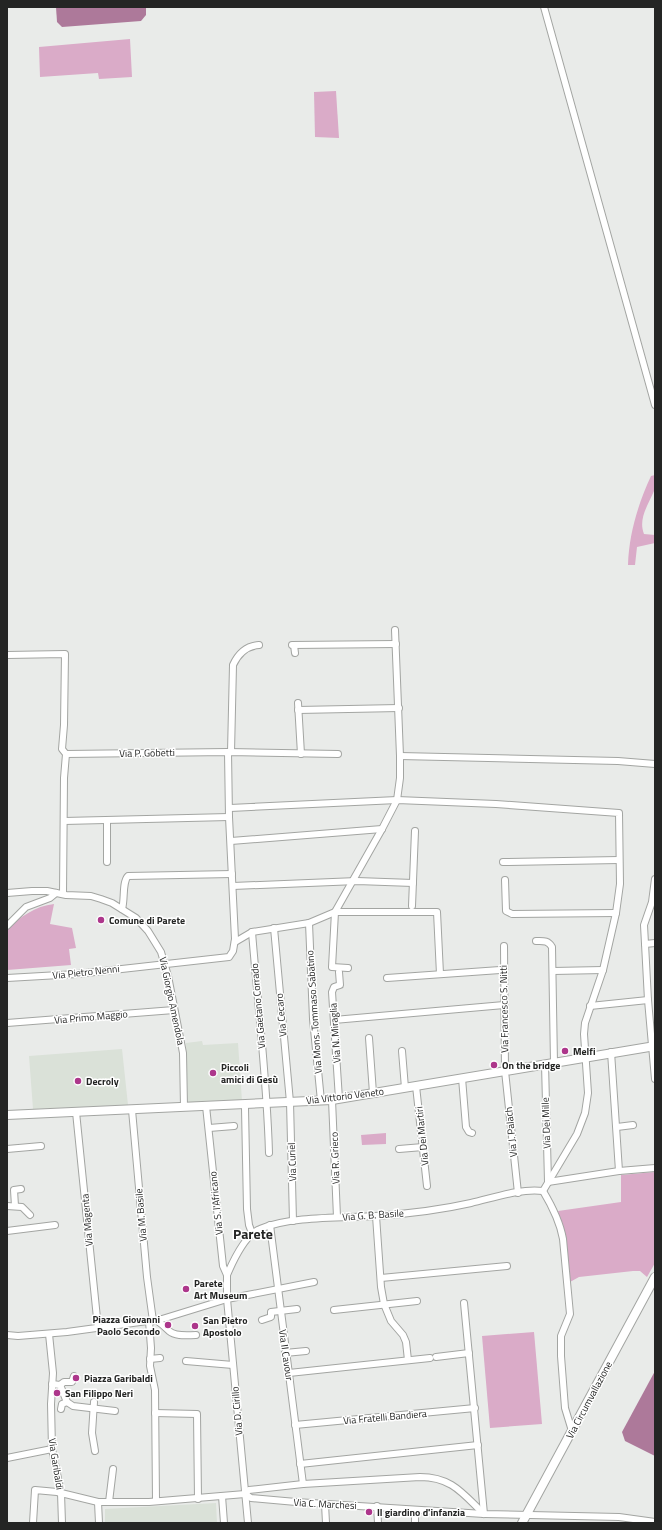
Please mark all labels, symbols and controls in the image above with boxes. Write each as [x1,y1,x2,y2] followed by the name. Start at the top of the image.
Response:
[119,745,175,761] street label: Via P. Gobetti
[109,913,185,928] place label: Comune di Parete
[96,915,106,925] marker: Comune di Parete
[302,950,326,1074] street label: Via Mons. Tommaso Sabatino
[155,956,189,1046] street label: Via Giorgio Amendola
[52,961,120,983] street label: Via Pietro Nenni
[247,963,269,1049] street label: Via Gaetano Corrado
[496,965,512,1053] street label: Via Francesco S. Nitti
[272,993,290,1037] street label: Via Cecaro
[325,1003,345,1063] street label: Via N. Miraglia
[54,1006,128,1028] street label: Via Primo Maggio
[573,1044,595,1059] place label: Melfi
[560,1046,570,1056] marker: Melfi
[502,1058,560,1073] place label: On the bridge
[221,1060,278,1087] place label: Piccoli amici di Gesù
[489,1060,499,1070] marker: On the bridge
[208,1068,218,1078] marker: Piccoli amici di Gesù
[86,1074,119,1089] place label: Decroly
[73,1076,83,1086] marker: Decroly
[305,1084,385,1108] street label: Via Vittorio Veneto
[538,1097,554,1149] street label: Via Dei Mille
[411,1106,433,1166] street label: Via Dei Martiri
[501,1106,521,1158] street label: Via J. Palach
[327,1132,343,1184] street label: Via R. Grieco
[284,1142,300,1182] street label: Via Curiel
[205,1170,227,1236] street label: Via S. l'Africano
[131,1188,151,1242] street label: Via M. Basile
[77,1193,97,1247] street label: Via Magenta
[342,1205,404,1225] street label: Via G. B. Basile
[233,1223,273,1244] district label: Parete
[194,1276,247,1303] place label: Parete Art Museum
[181,1284,191,1294] marker: Parete Art Museum
[92,1312,160,1339] place label: Piazza Giovanni Paolo Secondo
[203,1313,248,1340] place label: San Pietro Apostolo
[163,1320,173,1330] marker: Piazza Giovanni Paolo Secondo
[190,1321,200,1331] marker: San Pietro Apostolo
[275,1328,297,1382] street label: Via II Cavour
[562,1359,616,1441] street label: Via Circumvallazione
[84,1371,153,1386] place label: Piazza Garibaldi
[71,1373,81,1383] marker: Piazza Garibaldi
[65,1386,133,1401] place label: San Filippo Neri
[227,1386,247,1436] street label: Via D. Cirillo
[52,1388,62,1398] marker: San Filippo Neri
[343,1406,427,1428] street label: Via Fratelli Bandiera
[45,1437,67,1491] street label: Via Garibaldi
[293,1495,357,1513] street label: Via C. Marchesi
[377,1505,465,1520] place label: Il giardino d'infanzia
[364,1507,374,1517] marker: Il giardino d'infanzia

